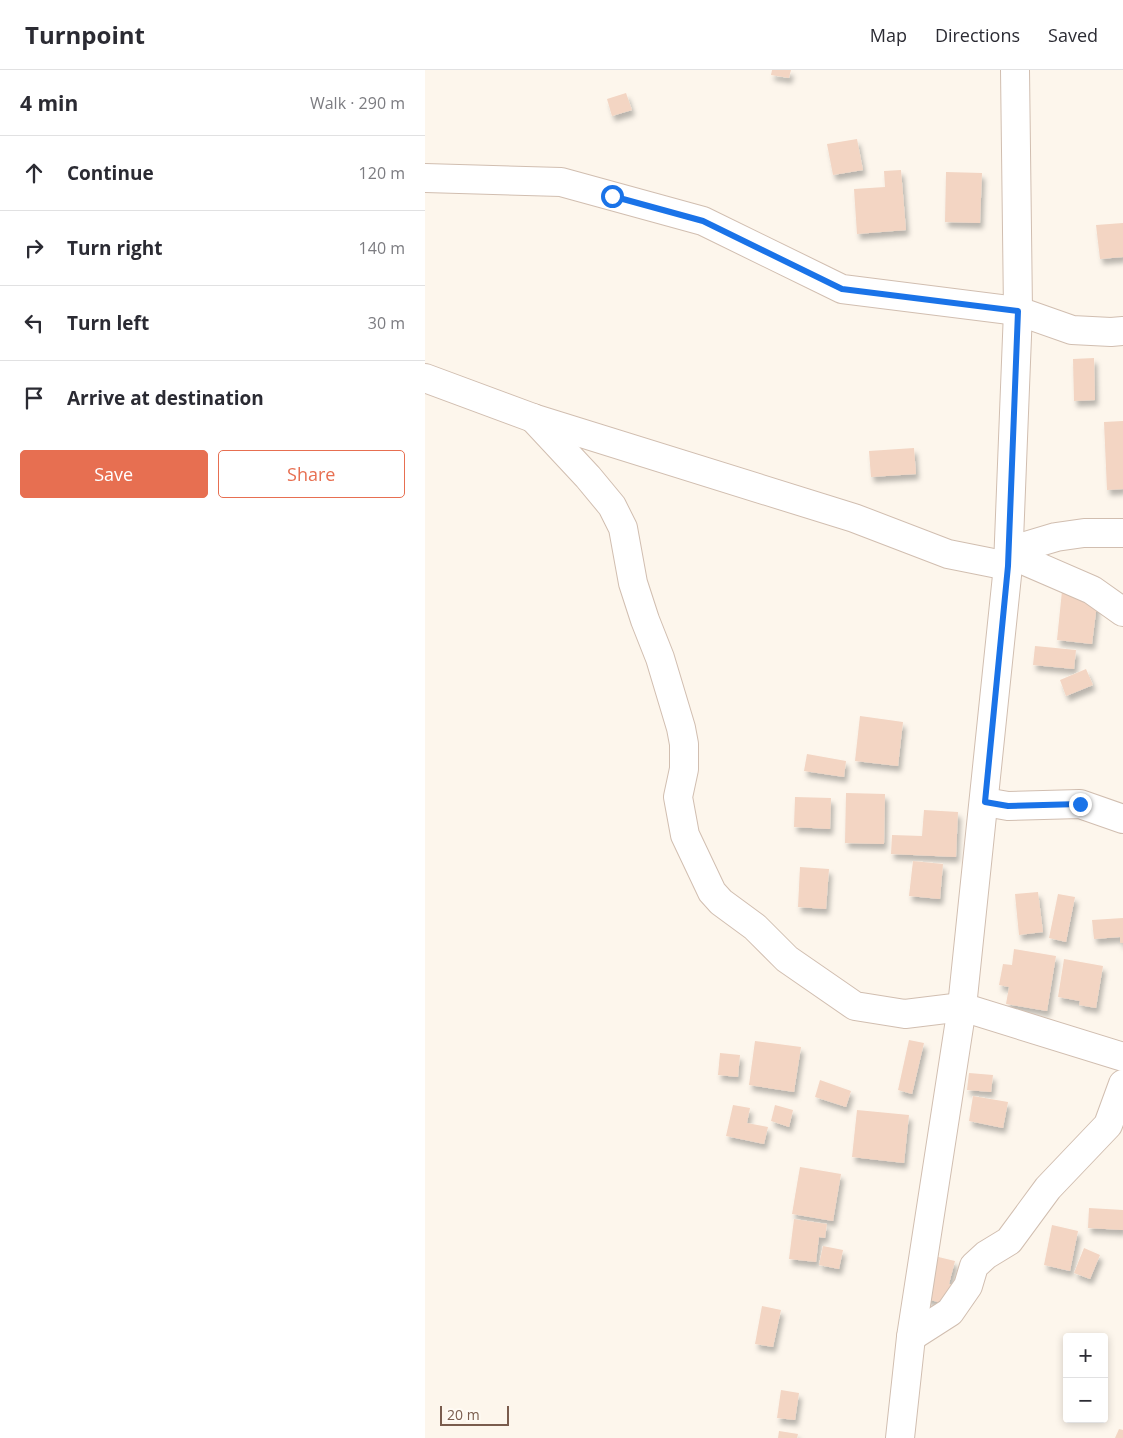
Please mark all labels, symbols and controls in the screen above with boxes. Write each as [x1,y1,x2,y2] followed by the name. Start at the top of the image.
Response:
[25,18,145,51] text: Turnpoint
[870,23,907,47] text: Map
[935,23,1020,47] text: Directions
[1048,23,1098,47] text: Saved
[20,89,78,117] text: 4 min
[310,92,405,114] text: Walk · 290 m
[20,159,48,187] icon: ahead
[67,160,154,186] text: Continue
[359,162,405,184] text: 120 m
[601,185,624,208] route start
[20,234,48,262] icon: right
[67,235,162,261] text: Turn right
[359,237,405,259] text: 140 m
[20,309,48,337] icon: left
[67,310,149,336] text: Turn left
[368,312,405,334] text: 30 m
[20,384,48,412] icon: arrive
[67,385,264,411] text: Arrive at destination
[20,450,208,498] button: Save
[218,450,405,498] button: Share
[1069,793,1092,816] route end
[1063,1333,1108,1423] map controls
[1063,1333,1108,1378] button: +
[1063,1378,1108,1423] button: −
[440,1403,509,1426] scale bar
[447,1405,480,1424] text: 20 m

